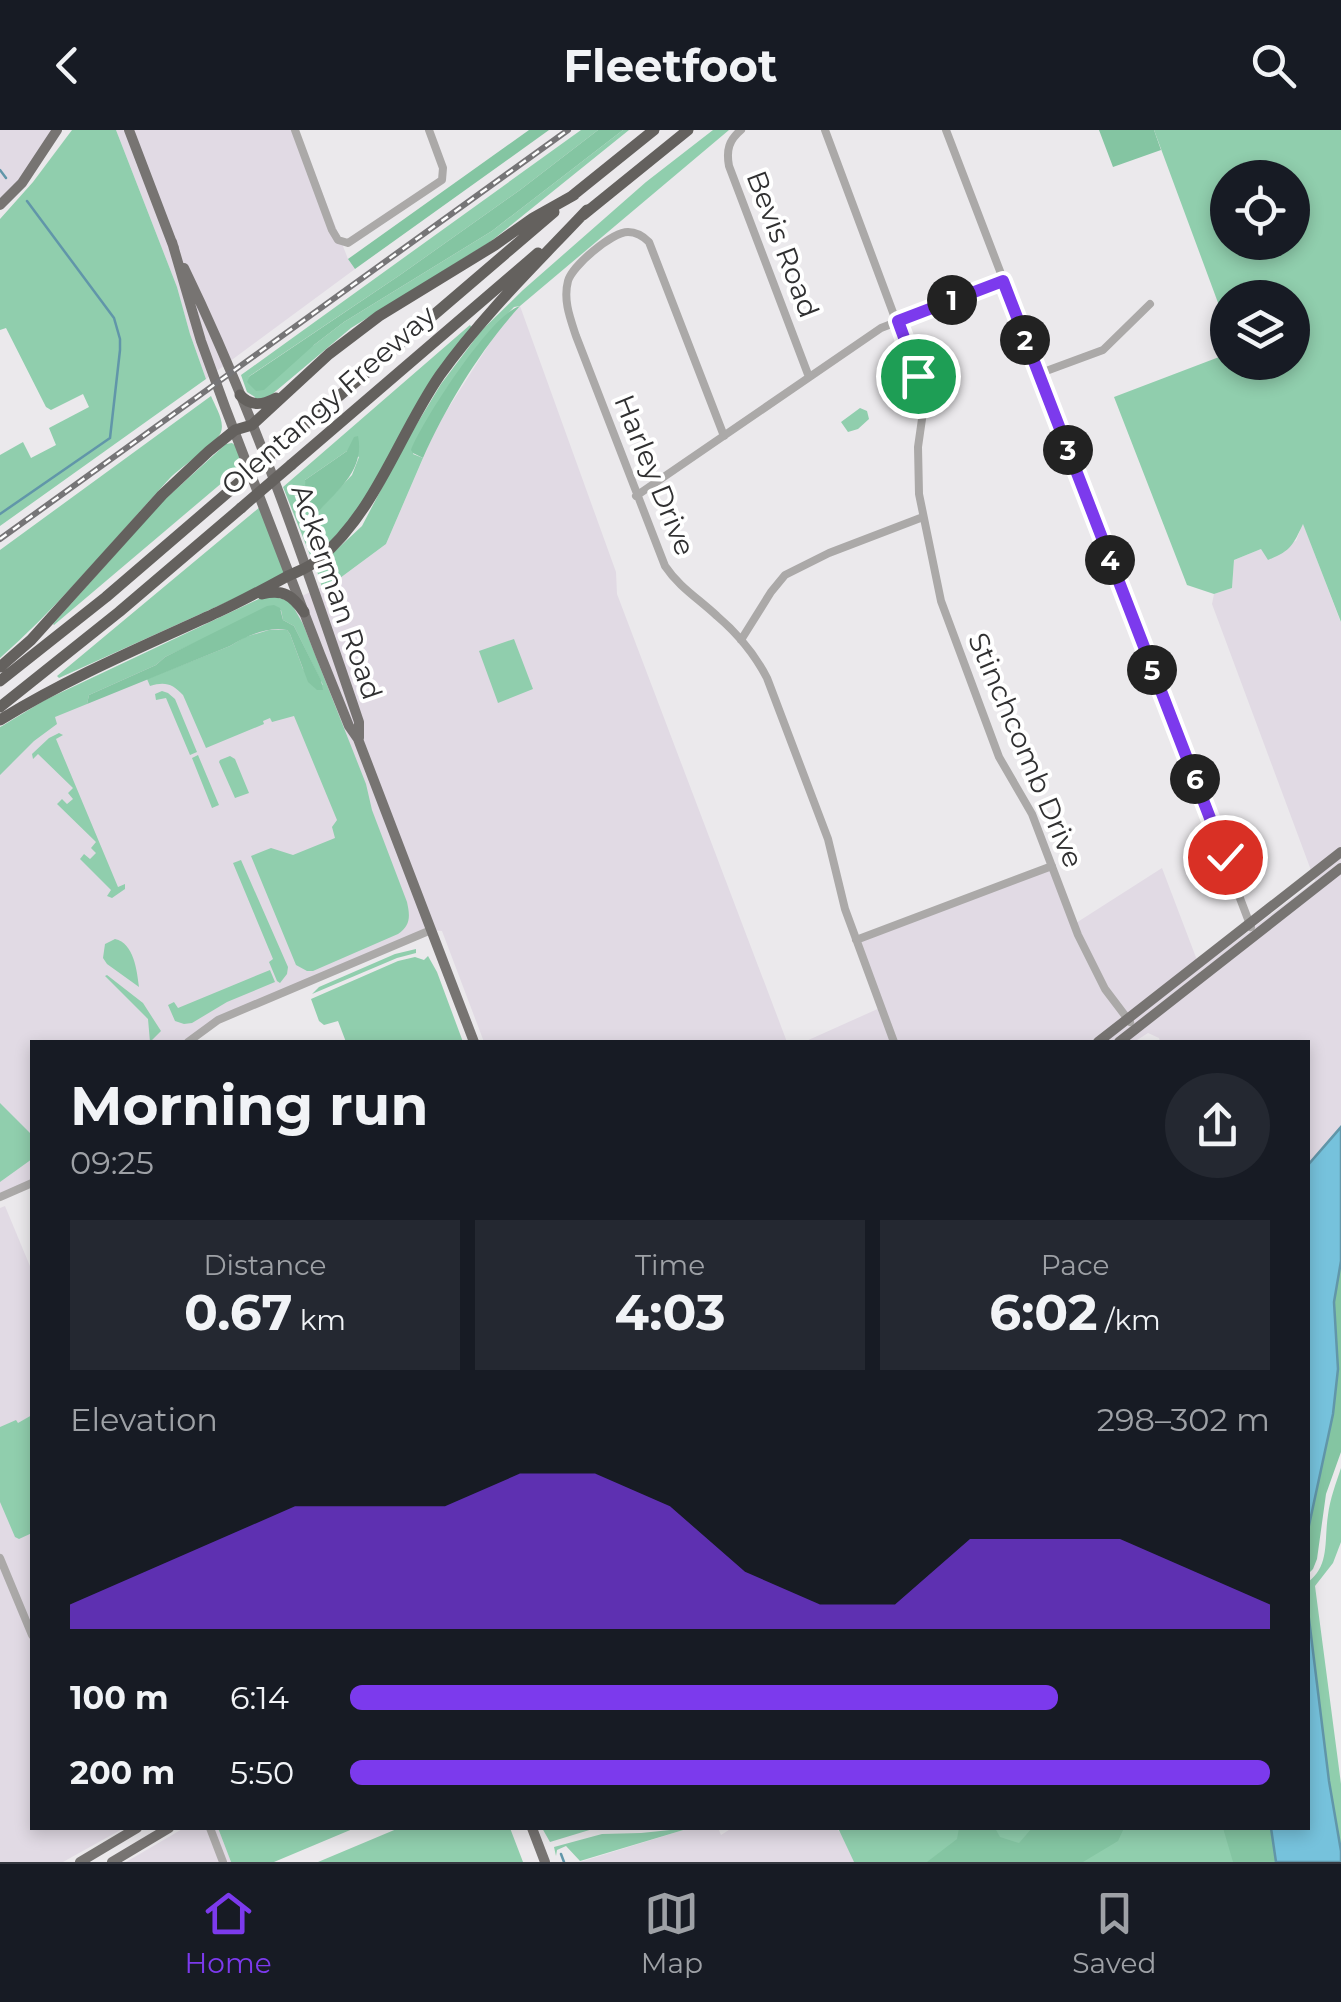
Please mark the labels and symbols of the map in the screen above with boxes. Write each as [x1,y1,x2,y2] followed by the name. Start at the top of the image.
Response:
[739,166,827,322] street label: Bevis Road
[927,275,977,325] pin: 1
[214,297,442,502] street label: Olentangy Freeway
[1000,315,1050,365] pin: 2
[876,334,961,419] pin
[607,390,703,560] street label: Harley Drive
[1043,425,1093,475] pin: 3
[284,480,390,704] street label: Ackerman Road
[1085,535,1135,585] pin: 4
[961,627,1091,873] street label: Stinchcomb Drive
[1127,645,1177,695] pin: 5
[1170,754,1220,804] pin: 6
[1183,815,1268,900] pin

